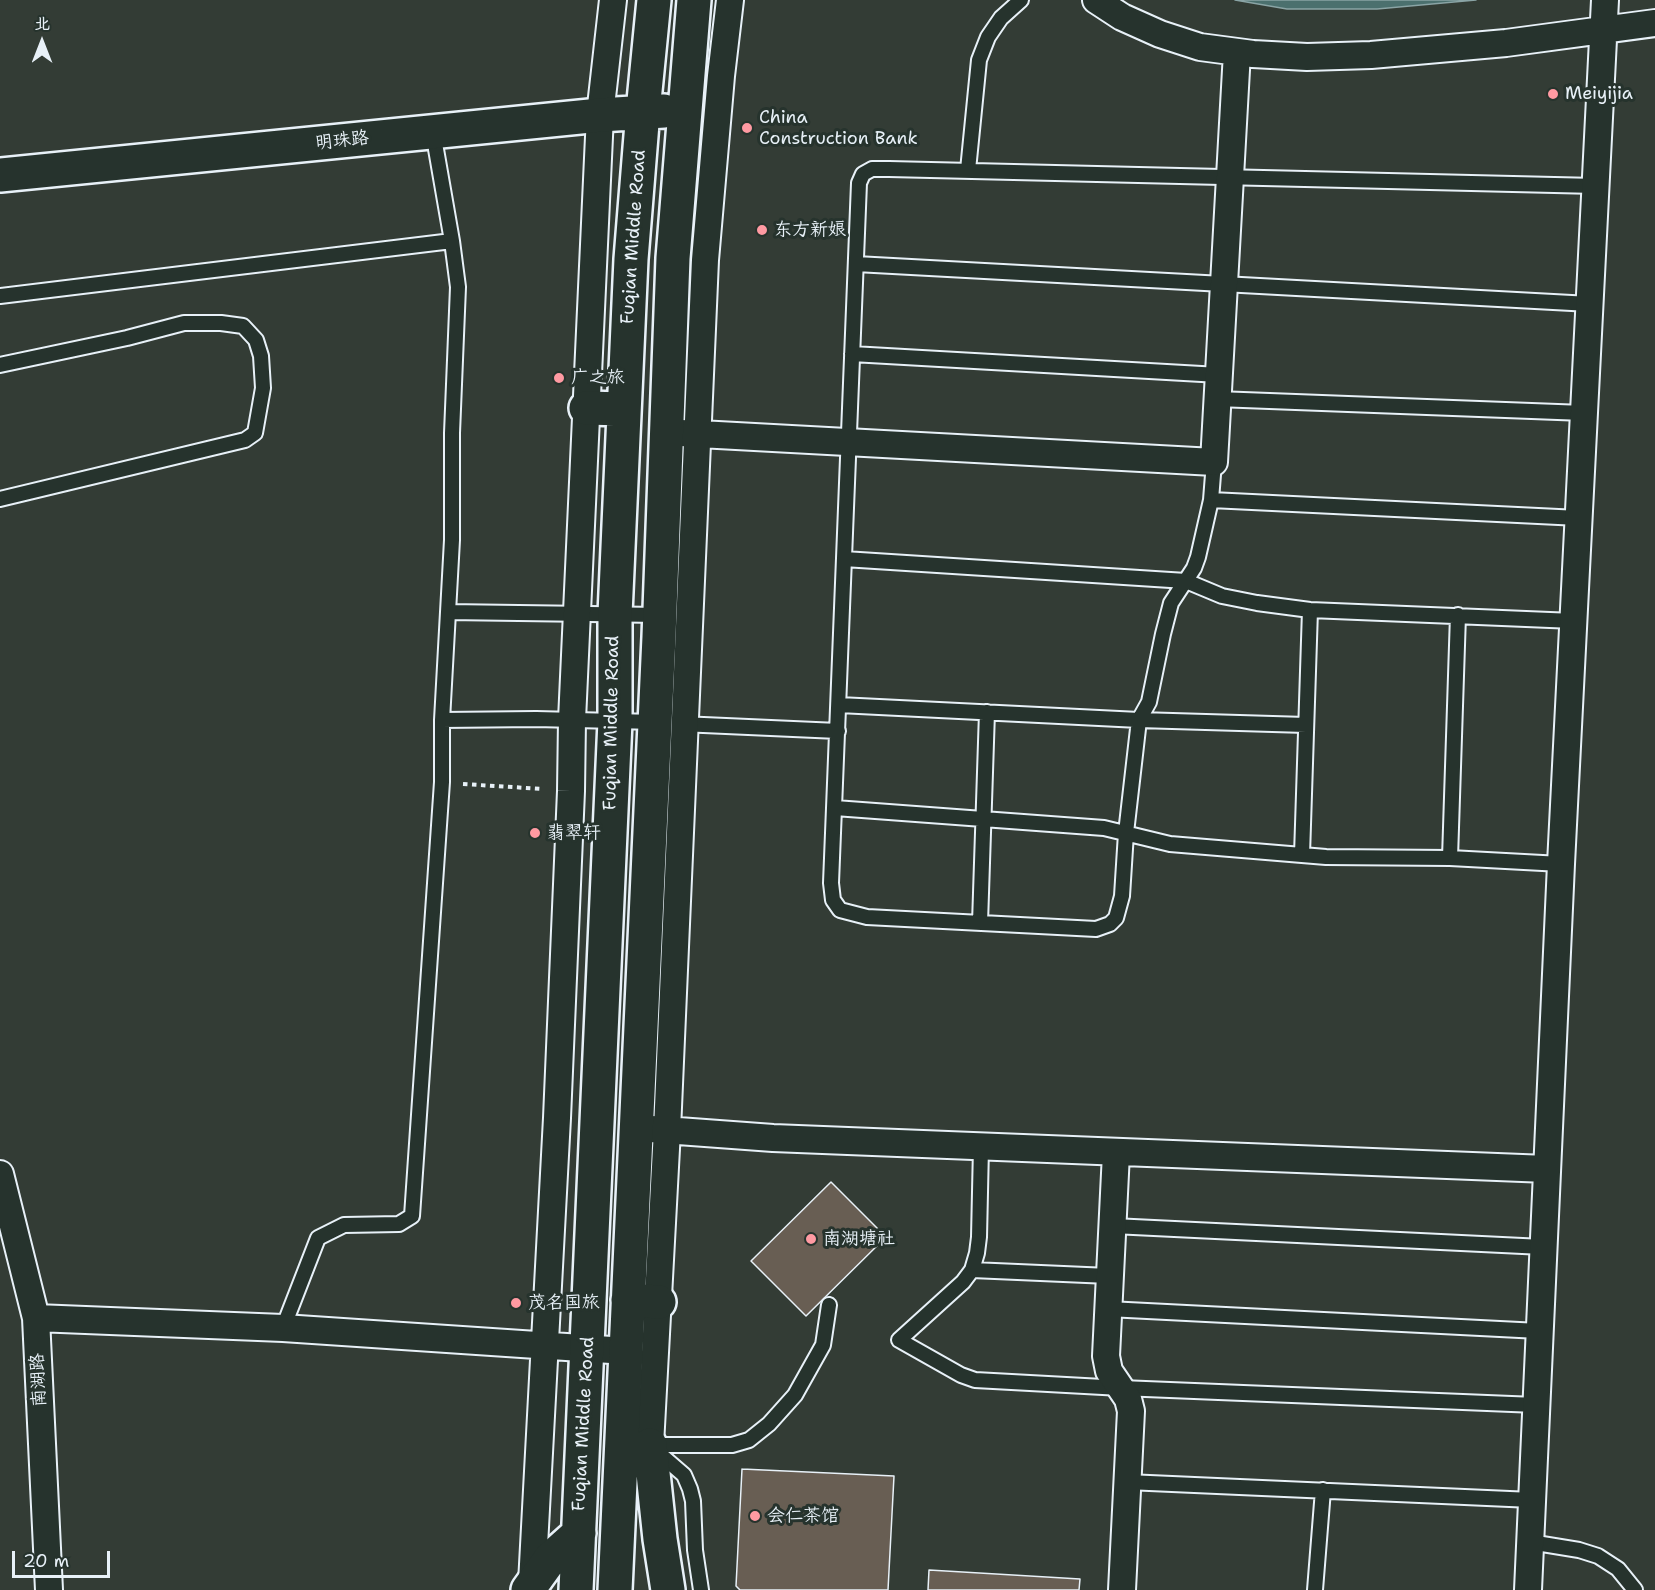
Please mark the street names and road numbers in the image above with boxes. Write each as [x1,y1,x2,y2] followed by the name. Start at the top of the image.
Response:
[314,127,370,155] street label: 明珠路
[617,149,651,325] street label: Fuqian Middle Road
[600,635,624,811] street label: Fuqian Middle Road
[569,1336,599,1512] street label: Fuqian Middle Road
[27,1352,51,1408] street label: 南湖路

